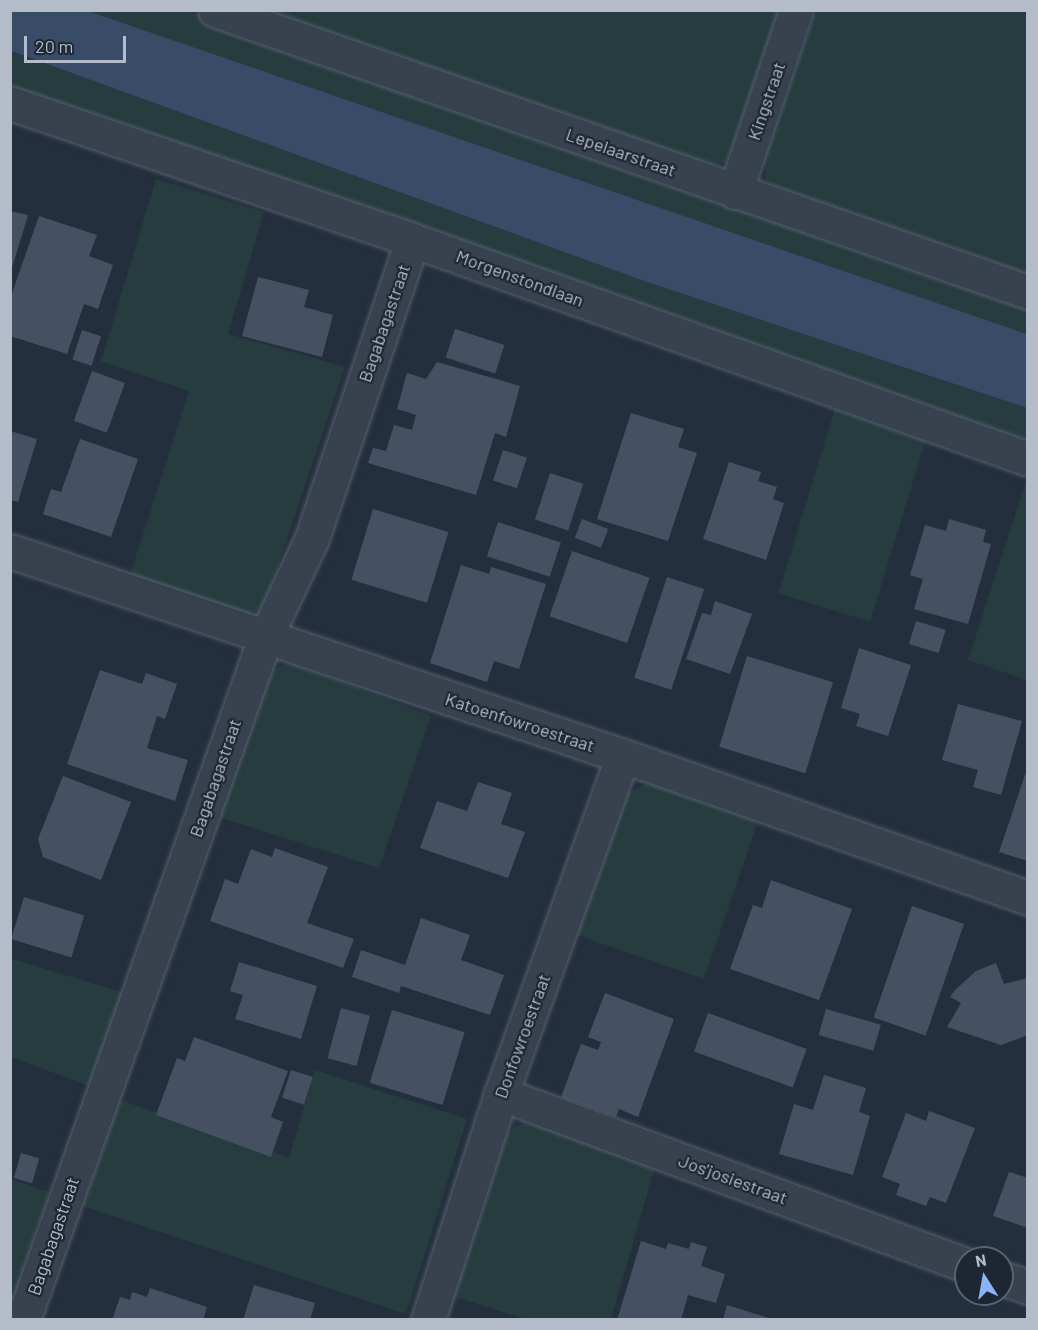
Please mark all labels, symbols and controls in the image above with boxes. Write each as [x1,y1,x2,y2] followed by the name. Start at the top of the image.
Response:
[27,24,129,62] scale bar
[35,35,73,57] text: 20 m
[743,59,789,143] street label: Kingstraat
[563,123,679,181] street label: Lepelaarstraat
[453,245,587,311] street label: Morgenstondlaan
[354,261,414,385] street label: Bagabagastraat
[443,688,597,756] street label: Katoenfowroestraat
[185,716,245,840] street label: Bagabagastraat
[489,971,555,1101] street label: Donfowroestraat
[676,1149,790,1209] street label: Jos'josiestraat
[23,1174,83,1298] street label: Bagabagastraat
[954,1246,1014,1306] north arrow
[974,1249,988,1270] text: N

